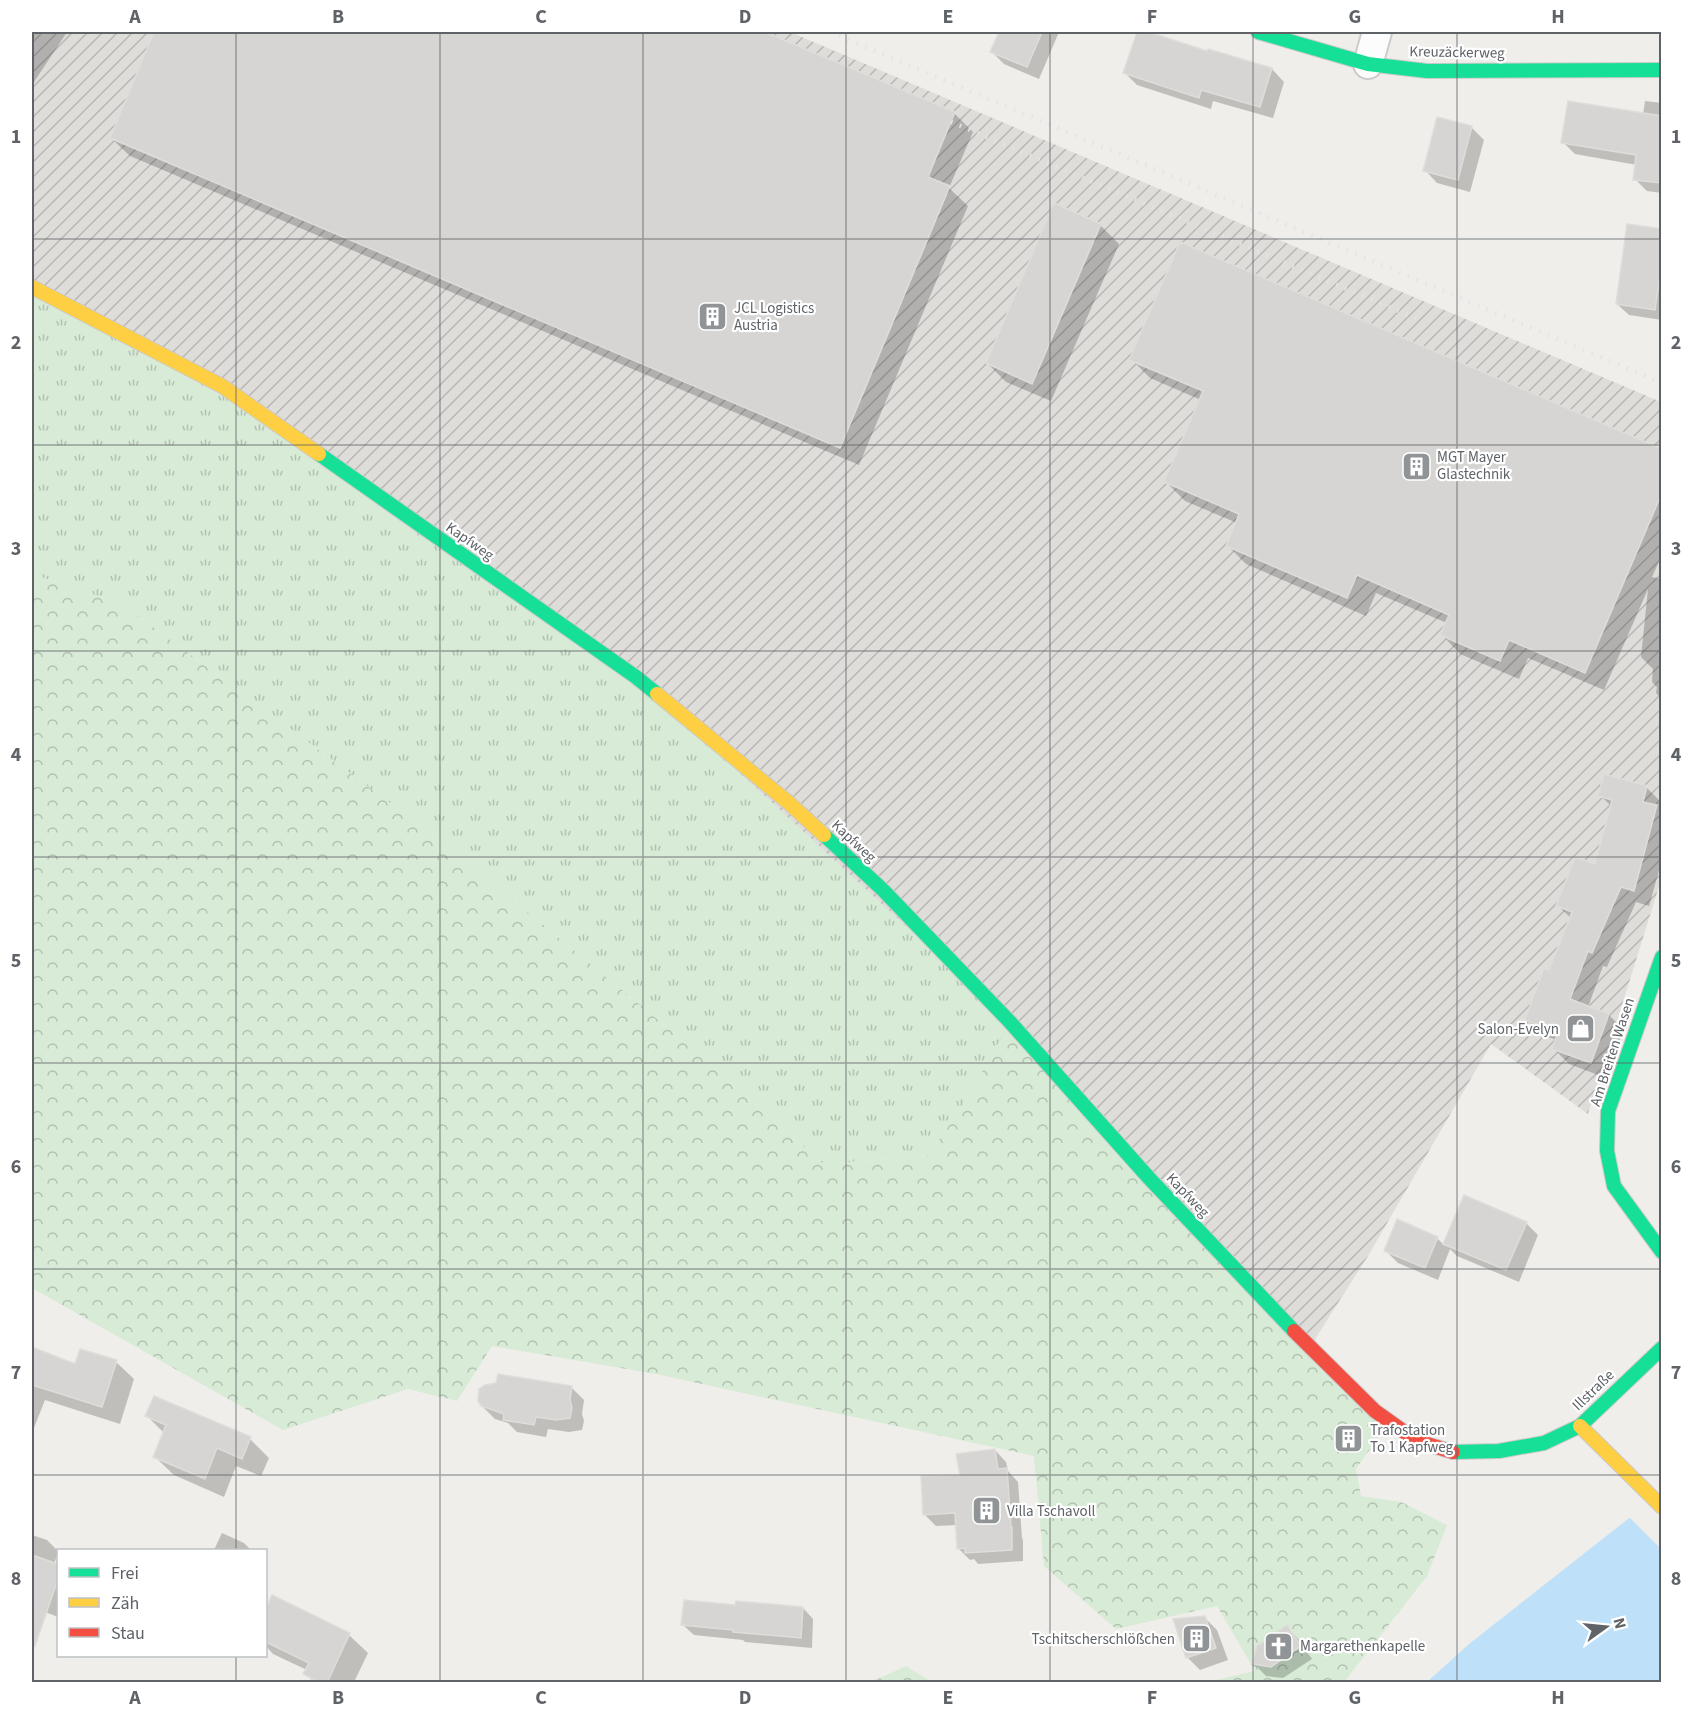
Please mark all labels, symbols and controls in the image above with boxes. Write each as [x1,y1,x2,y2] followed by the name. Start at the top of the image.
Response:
[128,3,141,31] text: A
[332,3,344,31] text: B
[535,3,547,31] text: C
[739,3,751,31] text: D
[943,3,953,31] text: E
[1147,3,1157,31] text: F
[1349,3,1361,31] text: G
[1551,3,1565,31] text: H
[1409,41,1505,64] street label: Kreuzäckerweg
[11,123,21,151] text: 1
[1671,123,1681,151] text: 1
[734,298,814,336] place label: JCL Logistics Austria
[697,301,729,333] building icon: JCL Logistics Austria
[11,329,21,357] text: 2
[1671,329,1681,357] text: 2
[1437,447,1511,485] place label: MGT Mayer Glastechnik
[1400,450,1432,482] building icon: MGT Mayer Glastechnik
[441,517,498,566] street label: Kapfweg
[11,535,21,563] text: 3
[1671,535,1681,563] text: 3
[11,741,22,769] text: 4
[1671,741,1682,769] text: 4
[827,815,881,868] street label: Kapfweg
[11,947,21,975] text: 5
[1671,947,1681,975] text: 5
[1585,995,1640,1109] street label: Am Breiten Wasen
[1564,1013,1596,1045] shop icon: Salon-Evelyn
[1477,1019,1559,1040] place label: Salon-Evelyn
[11,1153,21,1181] text: 6
[1671,1153,1681,1181] text: 6
[1161,1168,1214,1223] street label: Kapfweg
[11,1359,21,1387] text: 7
[1671,1359,1681,1387] text: 7
[1568,1365,1619,1416] street label: Illstraße
[1370,1420,1454,1458] place label: Trafostation To 1 Kapfweg
[1333,1423,1365,1455] building icon: Trafostation To 1 Kapfweg
[970,1495,1002,1527] building icon: Villa Tschavoll
[1007,1501,1096,1522] place label: Villa Tschavoll
[57,1549,267,1657] legend
[111,1561,139,1586] text: Frei
[11,1565,21,1593] text: 8
[1671,1565,1681,1593] text: 8
[111,1591,139,1616] text: Zäh
[1576,1597,1636,1657] north arrow
[1608,1615,1632,1631] text: N
[111,1621,145,1646] text: Stau
[1180,1623,1212,1655] building icon: Tschitscherschlößchen
[1032,1629,1175,1650] place label: Tschitscherschlößchen
[1263,1630,1295,1662] church icon: Margarethenkapelle
[1300,1636,1425,1657] place label: Margarethenkapelle
[128,1684,141,1712] text: A
[332,1684,344,1712] text: B
[535,1684,547,1712] text: C
[739,1684,751,1712] text: D
[943,1684,953,1712] text: E
[1147,1684,1157,1712] text: F
[1349,1684,1361,1712] text: G
[1551,1684,1565,1712] text: H

